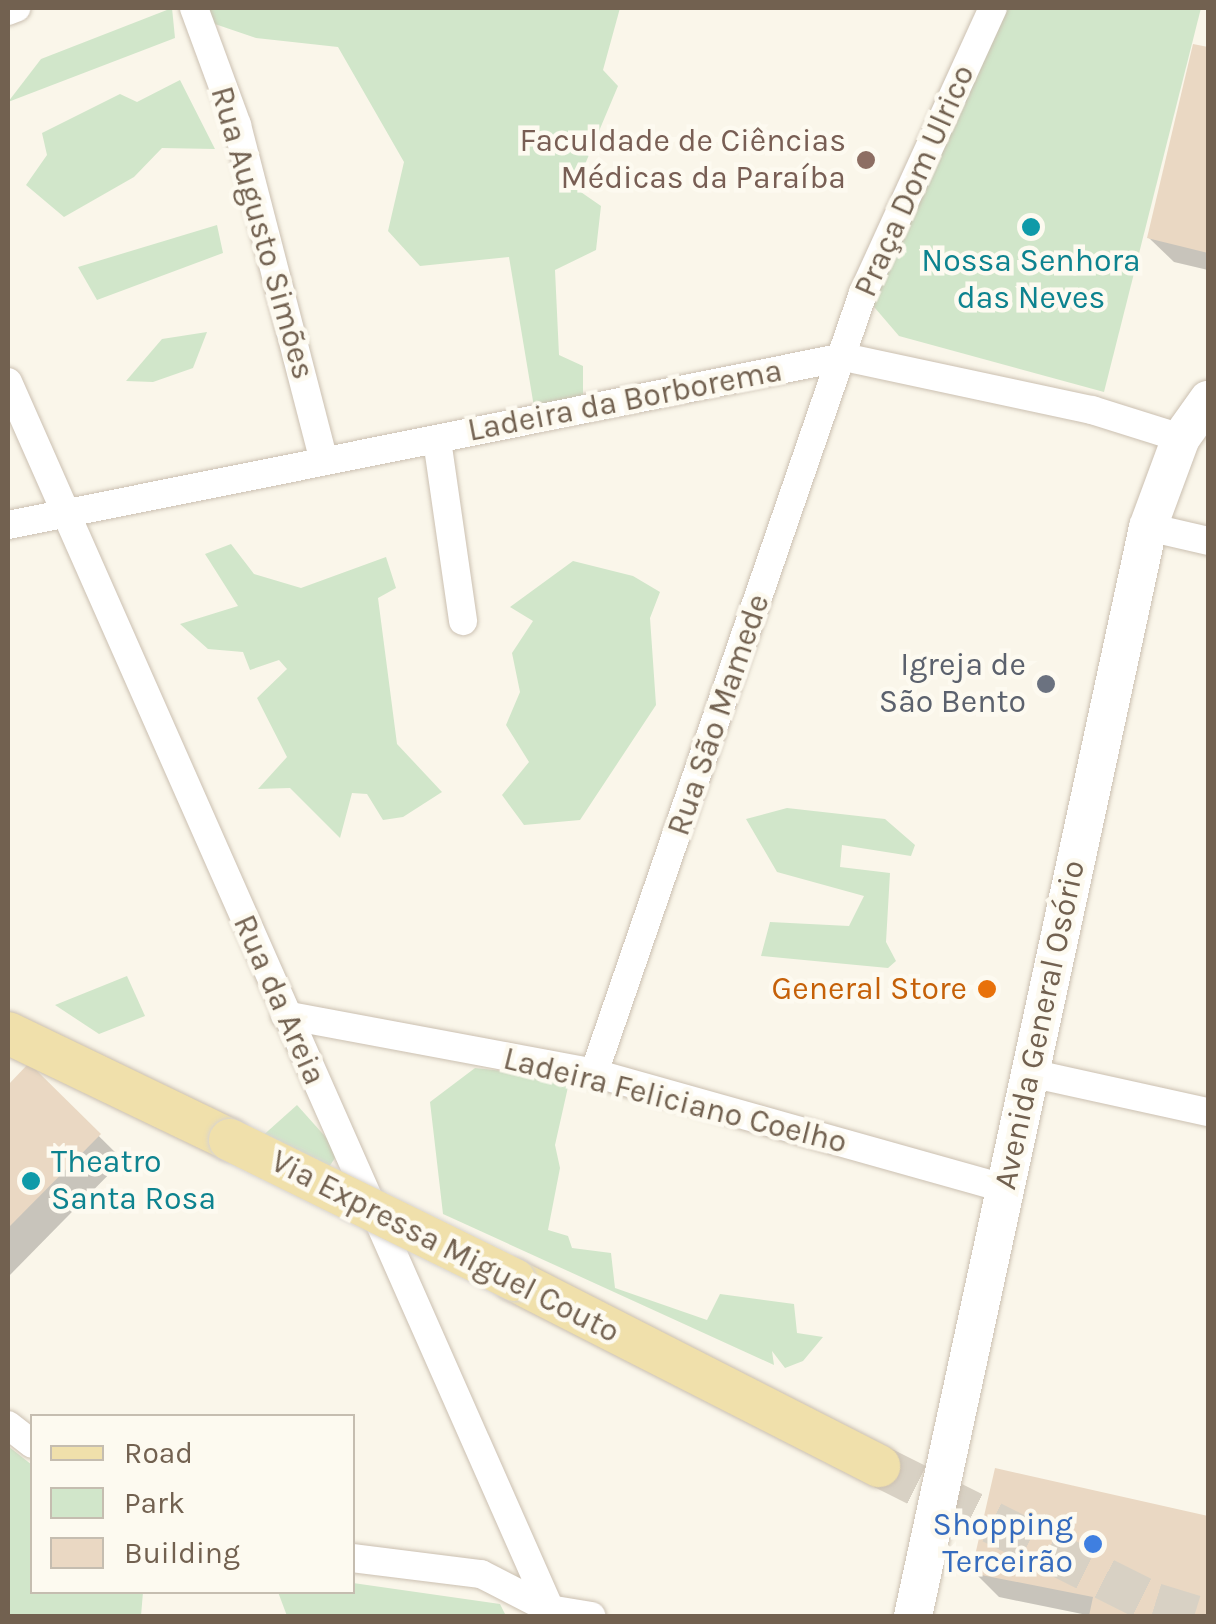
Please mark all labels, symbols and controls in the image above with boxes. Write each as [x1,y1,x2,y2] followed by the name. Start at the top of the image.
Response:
[847,59,983,303] street label: Praça Dom Ulrico
[202,82,322,384] street label: Rua Augusto Simões
[520,123,846,198] place label: Faculdade de Ciências Médicas da Paraíba
[855,149,877,171] marker: Faculdade de Ciências Médicas da Paraíba
[1020,216,1042,238] marker: Nossa Senhora das Neves
[921,243,1141,318] place label: Nossa Senhora das Neves
[465,352,785,450] street label: Ladeira da Borborema
[660,589,778,841] street label: Rua São Mamede
[879,647,1026,722] place label: Igreja de São Bento
[1035,673,1057,695] marker: Igreja de São Bento
[986,857,1094,1193] street label: Avenida General Osório
[224,909,334,1091] street label: Rua da Areia
[772,970,967,1008] place label: General Store
[976,978,998,1000] marker: General Store
[499,1040,851,1162] street label: Ladeira Feliciano Coelho
[264,1142,626,1352] street label: Via Expressa Miguel Couto
[51,1144,216,1219] place label: Theatro Santa Rosa
[20,1170,42,1192] marker: Theatro Santa Rosa
[30,1414,355,1594] legend
[124,1435,193,1471] text: Road
[124,1485,185,1521] text: Park
[933,1507,1073,1582] place label: Shopping Terceirão
[1082,1533,1104,1555] marker: Shopping Terceirão
[124,1535,240,1571] text: Building

